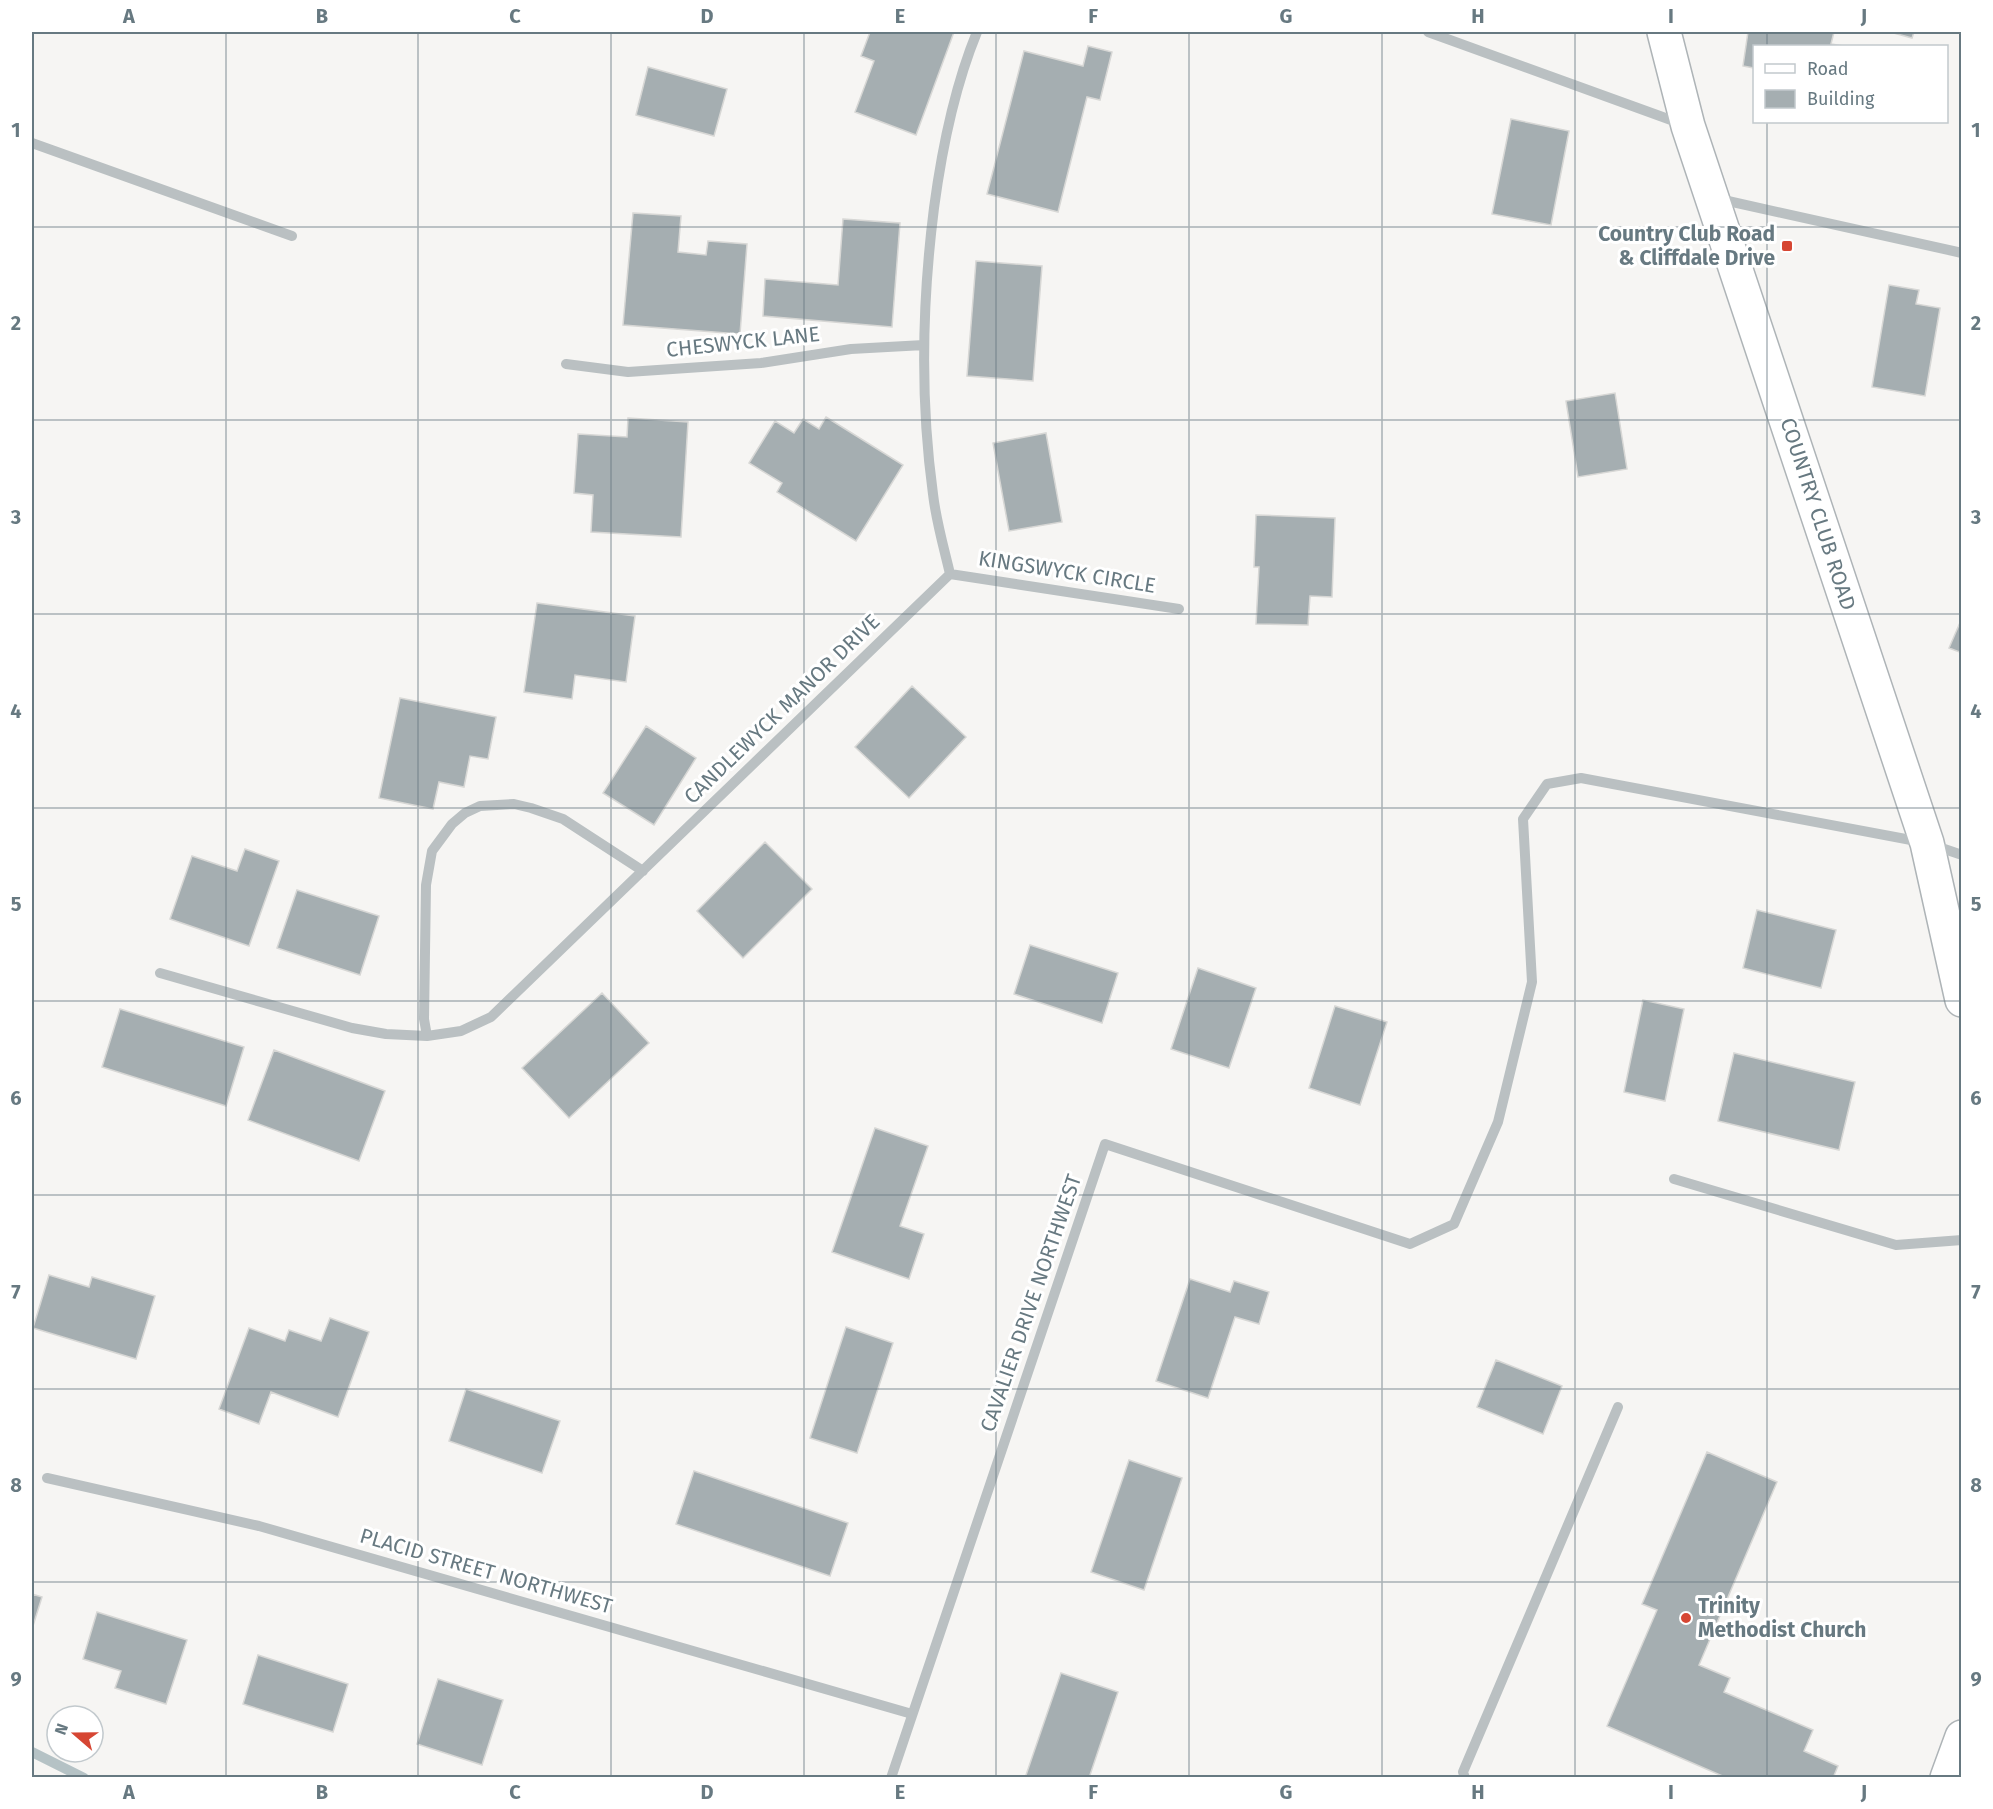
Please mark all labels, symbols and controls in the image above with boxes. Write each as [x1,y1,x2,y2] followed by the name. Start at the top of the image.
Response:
[122,4,136,28] text: A
[316,4,328,28] text: B
[509,4,521,28] text: C
[700,4,714,28] text: D
[895,4,905,28] text: E
[1088,4,1098,28] text: F
[1280,4,1292,28] text: G
[1471,4,1485,28] text: H
[1668,4,1674,28] text: I
[1860,4,1867,28] text: J
[1753,45,1948,123] legend
[1807,58,1849,80] text: Road
[1807,88,1875,110] text: Building
[11,118,21,142] text: 1
[1971,118,1981,142] text: 1
[1598,221,1775,271] place label: Country Club Road & Cliffdale Drive
[1780,239,1794,253] marker: Country Club Road & Cliffdale Drive
[11,311,21,335] text: 2
[1971,311,1981,335] text: 2
[665,321,821,363] street label: CHESWYCK LANE
[1775,415,1861,613] street label: COUNTRY CLUB ROAD
[10,505,21,529] text: 3
[1970,505,1981,529] text: 3
[976,545,1158,599] street label: KINGSWYCK CIRCLE
[679,609,885,809] street label: CANDLEWYCK MANOR DRIVE
[10,699,22,723] text: 4
[1970,699,1982,723] text: 4
[11,892,22,916] text: 5
[1971,892,1982,916] text: 5
[10,1086,22,1110] text: 6
[1970,1086,1982,1110] text: 6
[975,1171,1087,1435] street label: CAVALIER DRIVE NORTHWEST
[11,1280,21,1304] text: 7
[1971,1280,1981,1304] text: 7
[10,1473,22,1497] text: 8
[1970,1473,1982,1497] text: 8
[357,1522,615,1620] street label: PLACID STREET NORTHWEST
[1698,1593,1866,1643] place label: Trinity Methodist Church
[1679,1611,1693,1625] marker: Trinity Methodist Church
[10,1667,22,1691] text: 9
[1970,1667,1982,1691] text: 9
[45,1704,105,1764] north arrow
[51,1721,72,1737] text: N
[122,1780,136,1804] text: A
[316,1780,328,1804] text: B
[509,1780,521,1804] text: C
[700,1780,714,1804] text: D
[895,1780,905,1804] text: E
[1088,1780,1098,1804] text: F
[1280,1780,1292,1804] text: G
[1471,1780,1485,1804] text: H
[1668,1780,1674,1804] text: I
[1860,1780,1867,1804] text: J

